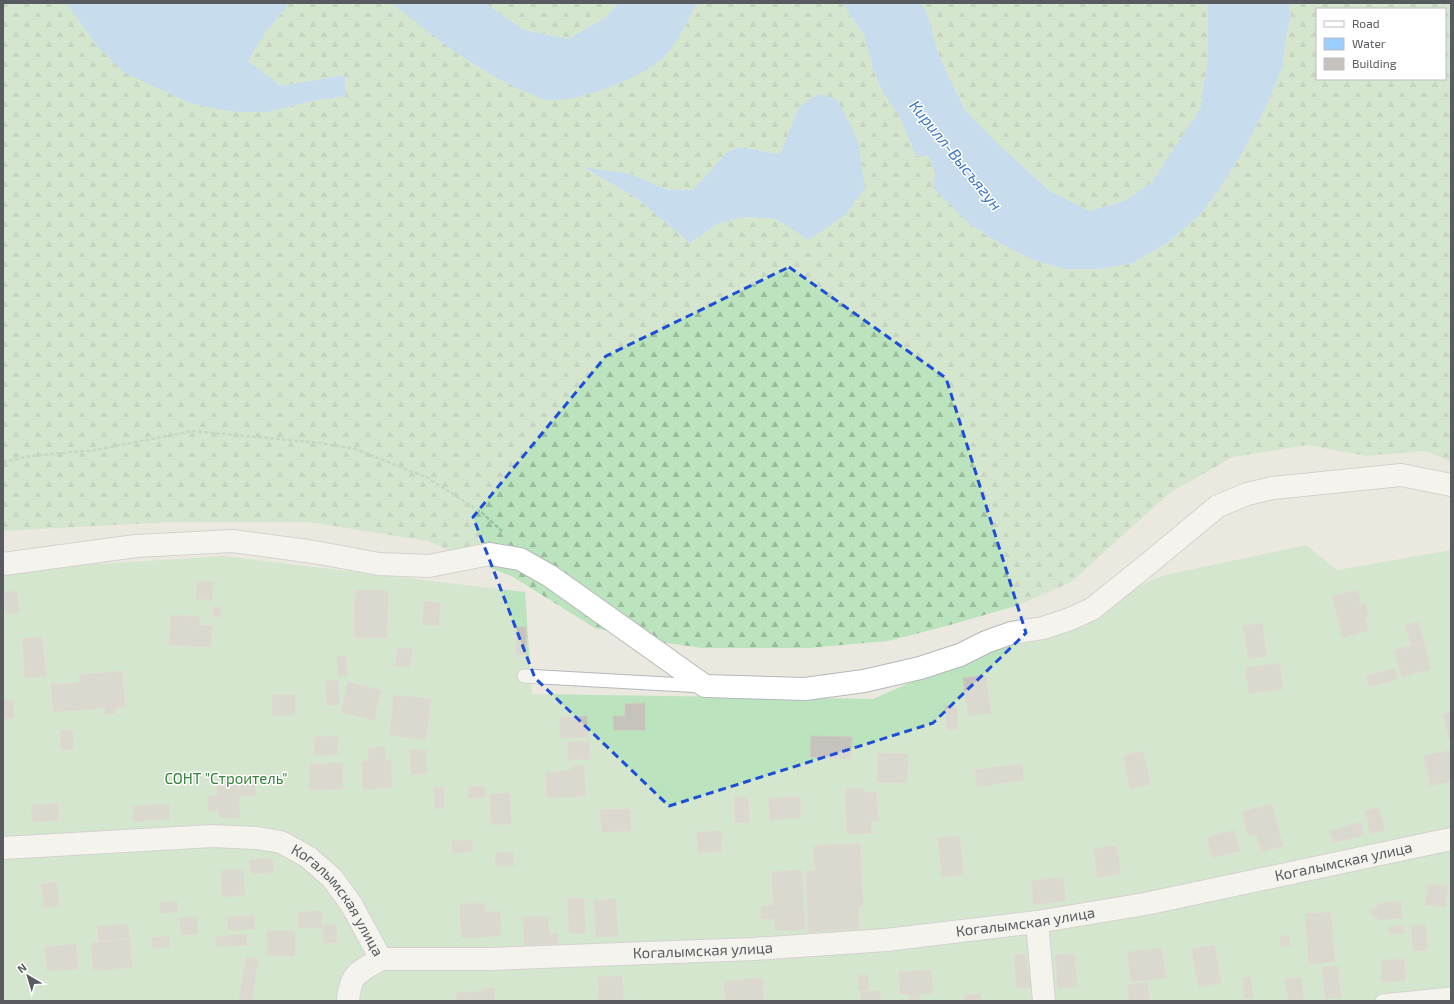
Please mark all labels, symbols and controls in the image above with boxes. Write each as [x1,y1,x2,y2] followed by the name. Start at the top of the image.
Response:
[1316,8,1446,80] legend
[1352,16,1380,30] text: Road
[1352,36,1386,50] text: Water
[1352,56,1397,70] text: Building
[906,96,1007,214] water label: Кирилл-Высъягун
[164,769,288,787] park label: СОНТ "Строитель"
[1273,837,1414,884] street label: Когалымская улица
[289,840,388,959] street label: Когалымская улица
[955,903,1096,940] street label: Когалымская улица
[632,938,773,962] street label: Когалымская улица
[8,956,48,996] north arrow
[14,960,29,975] text: N

